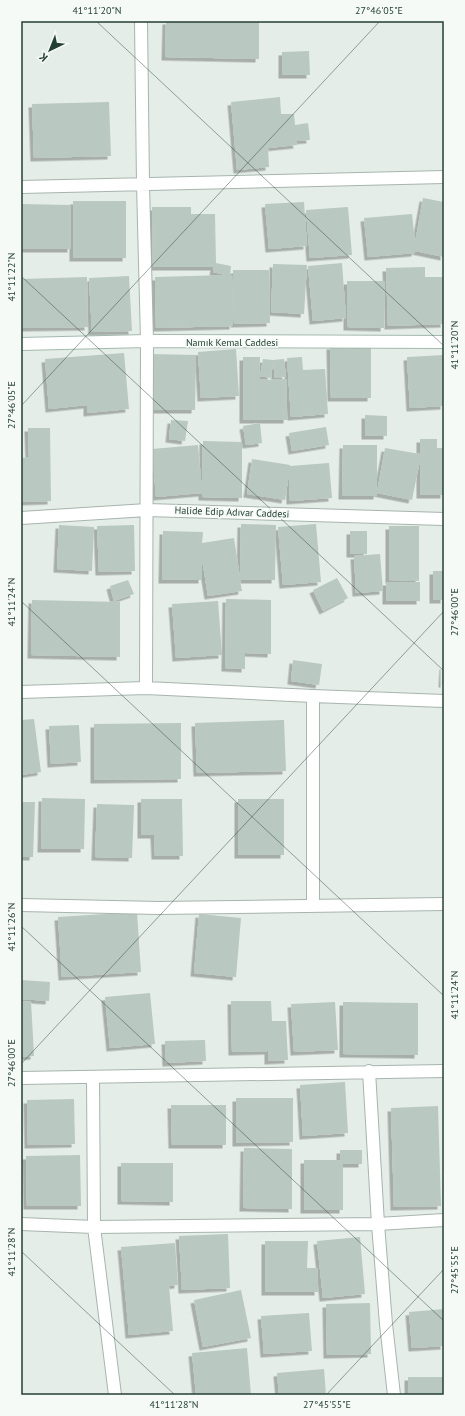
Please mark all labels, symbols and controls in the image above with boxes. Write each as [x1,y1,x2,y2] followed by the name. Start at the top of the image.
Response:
[72,4,122,17] text: 41°11'20"N
[355,4,403,17] text: 27°46'05"E
[30,30,70,70] north arrow
[36,50,50,65] text: K
[5,252,18,302] text: 41°11'22"N
[448,320,461,370] text: 41°11'20"N
[186,336,278,349] street label: Namık Kemal Caddesi
[5,381,18,429] text: 27°46'05"E
[175,504,289,520] street label: Halide Edip Adıvar Caddesi
[5,577,18,627] text: 41°11'24"N
[448,588,461,636] text: 27°46'00"E
[5,902,18,952] text: 41°11'26"N
[448,970,461,1020] text: 41°11'24"N
[5,1039,18,1087] text: 27°46'00"E
[5,1227,18,1277] text: 41°11'28"N
[448,1246,461,1294] text: 27°45'55"E
[149,1398,199,1411] text: 41°11'28"N
[303,1398,351,1411] text: 27°45'55"E

